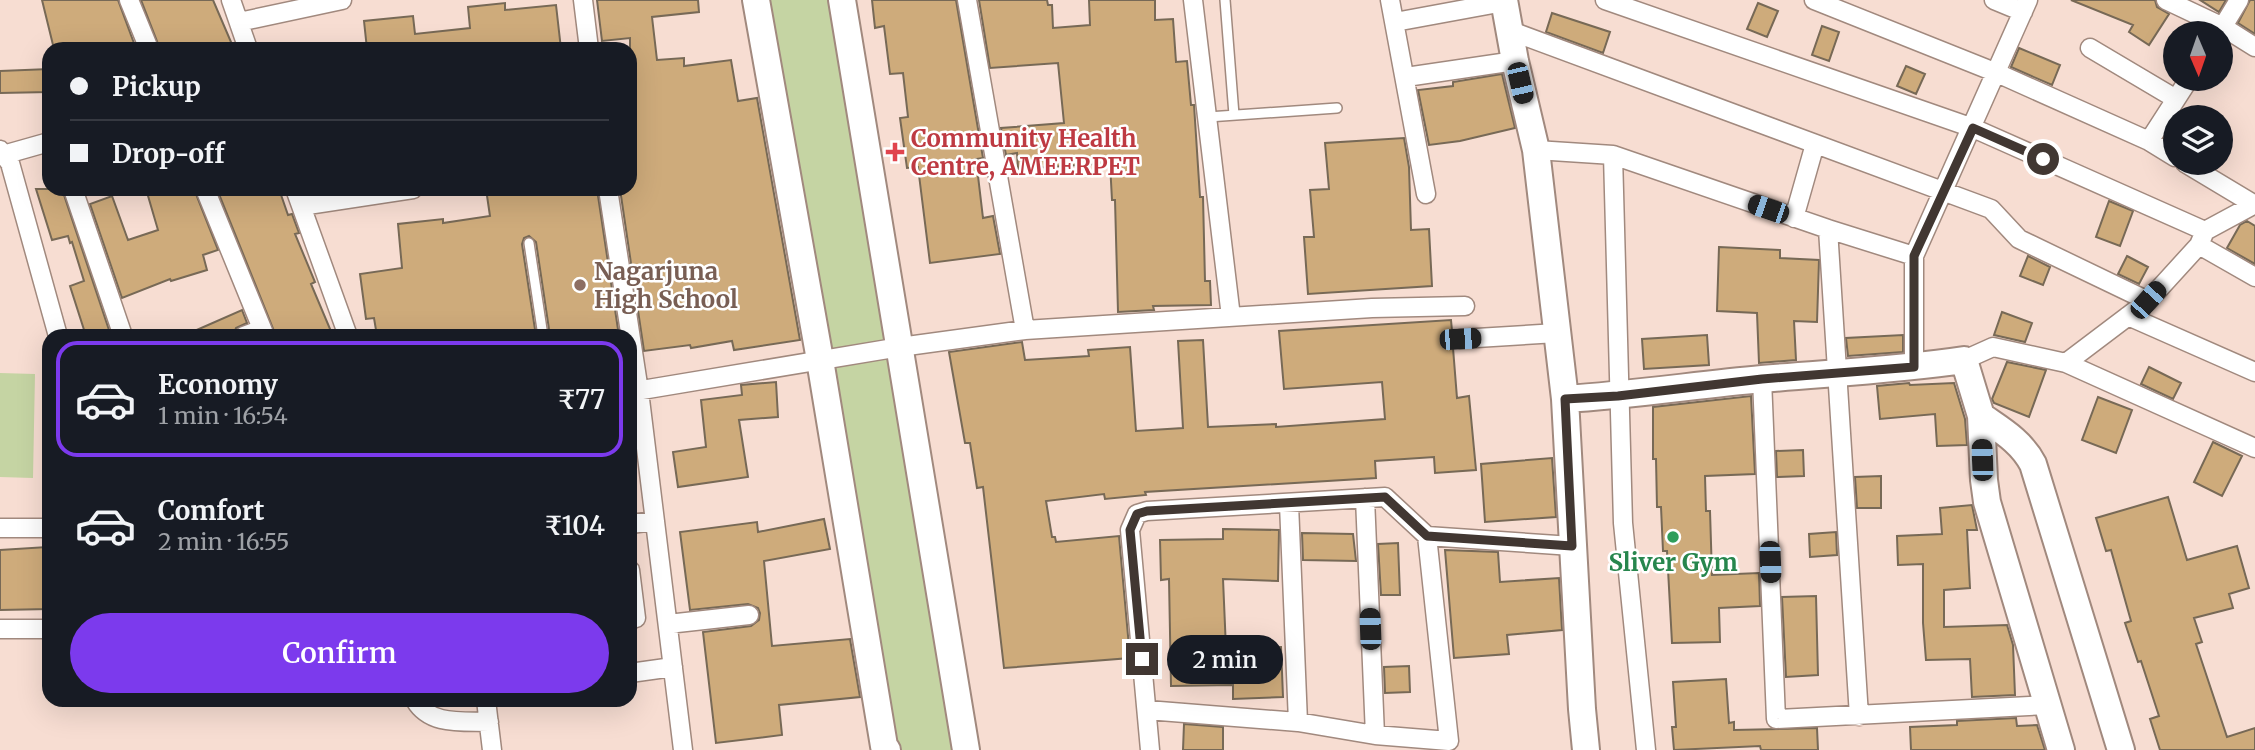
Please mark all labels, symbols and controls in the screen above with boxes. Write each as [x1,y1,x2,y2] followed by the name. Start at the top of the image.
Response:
[2163,21,2233,91] north arrow
[2163,21,2233,175] map controls
[1506,60,1535,106] car
[112,70,201,103] text: Pickup
[2163,105,2233,175] button: layers
[911,123,1140,182] place label: Community Health Centre, AMEERPET
[112,137,225,170] text: Drop-off
[885,142,905,162] marker: Community Health Centre, AMEERPET
[2027,143,2059,175] route start
[1745,192,1792,226] car
[594,256,738,315] place label: Nagarjuna High School
[572,277,588,293] marker: Nagarjuna High School
[2127,277,2170,323] car
[1439,327,1482,351] car
[74,368,137,431] icon: car
[158,368,278,401] text: Economy
[557,383,605,416] text: ₹77
[158,401,288,430] text: 1 min · 16:54
[1971,439,1994,481] car
[74,494,137,557] icon: car
[158,494,264,527] text: Comfort
[544,509,605,542] text: ₹104
[158,527,290,556] text: 2 min · 16:55
[1665,529,1681,545] marker: Sliver Gym
[1759,541,1782,583] car
[1608,547,1738,578] place label: Sliver Gym
[1359,608,1382,650] car
[70,613,609,693] button: Confirm
[1166,634,1282,684] callout: 2 min
[1126,643,1158,675] route end
[1193,645,1257,674] text: 2 min

